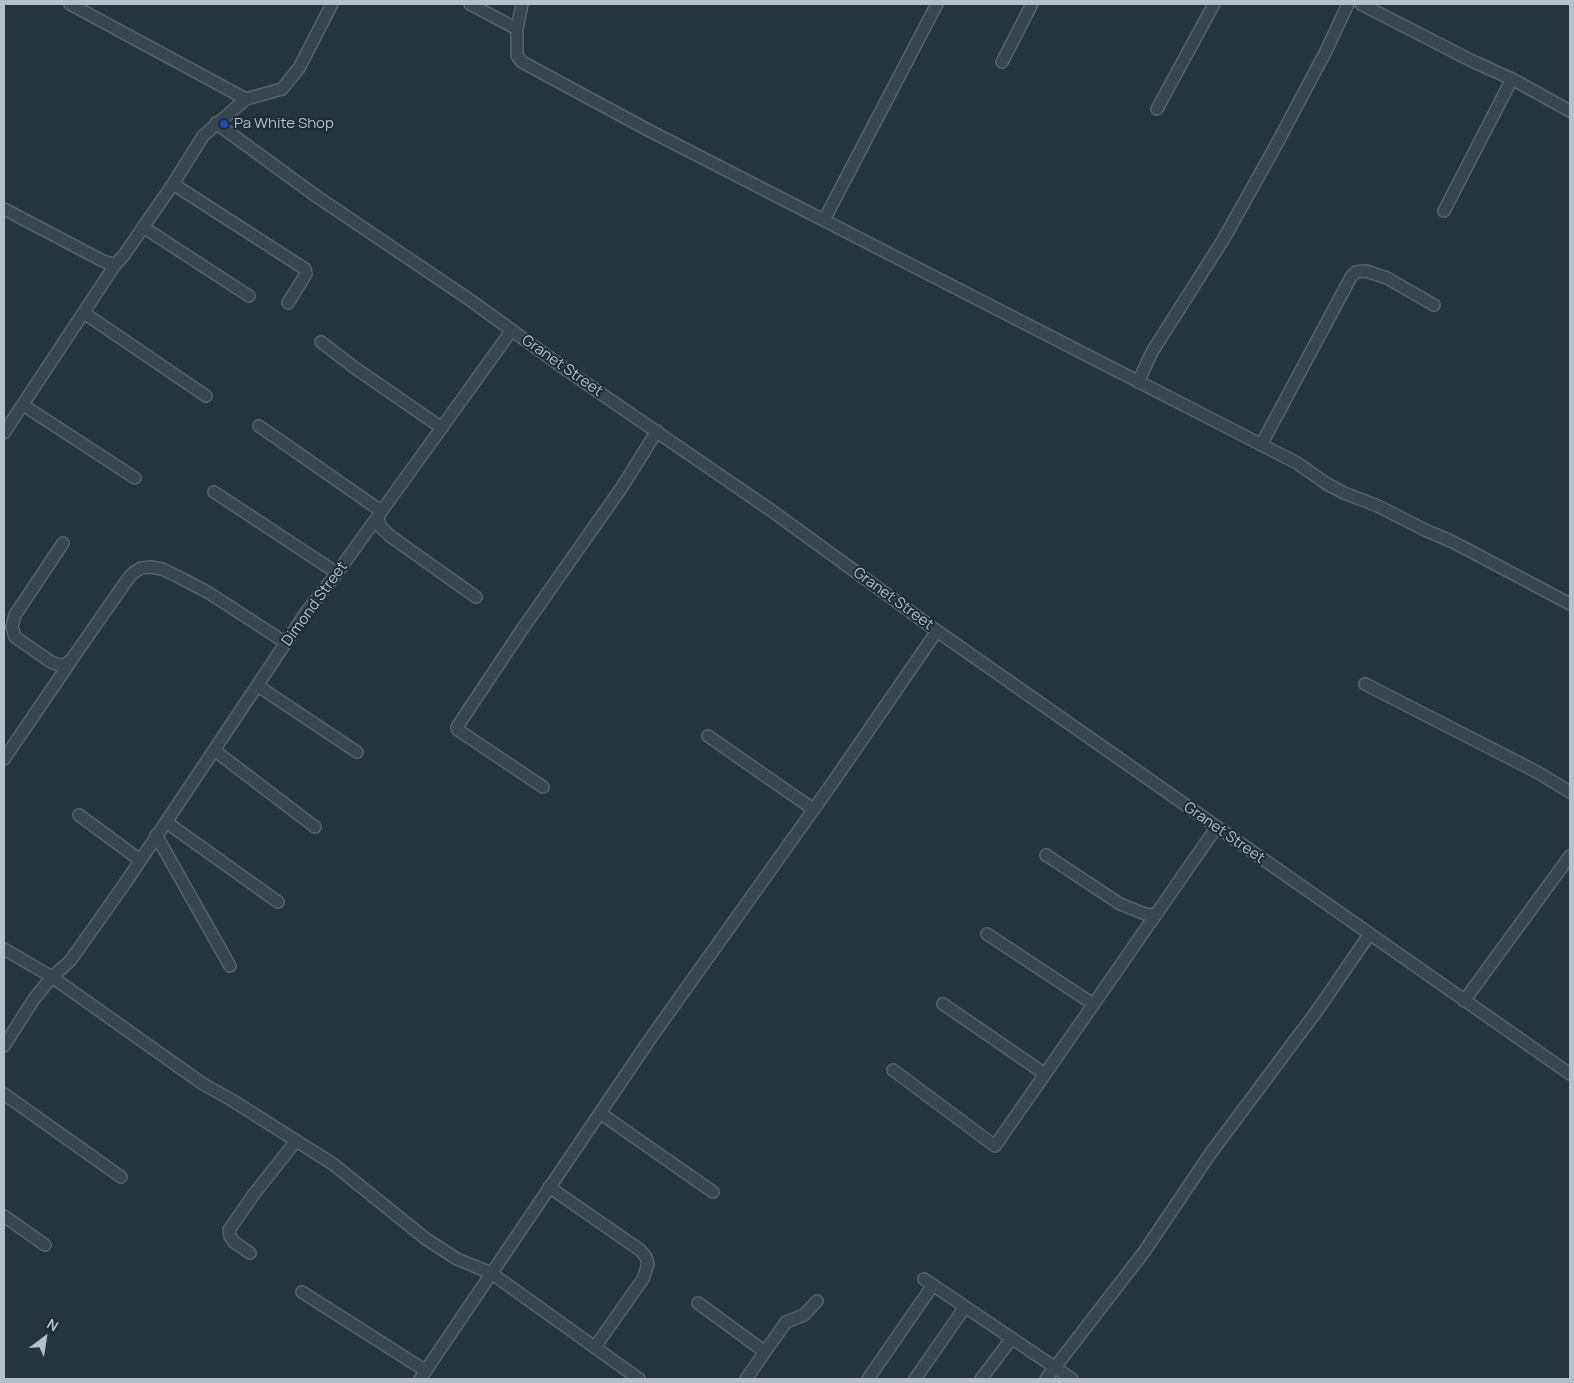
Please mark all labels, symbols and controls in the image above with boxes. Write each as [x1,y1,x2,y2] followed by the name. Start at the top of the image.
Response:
[234,115,334,133] place label: Pa White Shop
[218,118,230,130] marker: Pa White Shop
[518,331,606,401] street label: Granet Street
[278,558,352,650] street label: Dimond Street
[849,564,937,634] street label: Granet Street
[1180,798,1268,868] street label: Granet Street
[20,1313,70,1363] north arrow
[44,1314,62,1335] text: N

